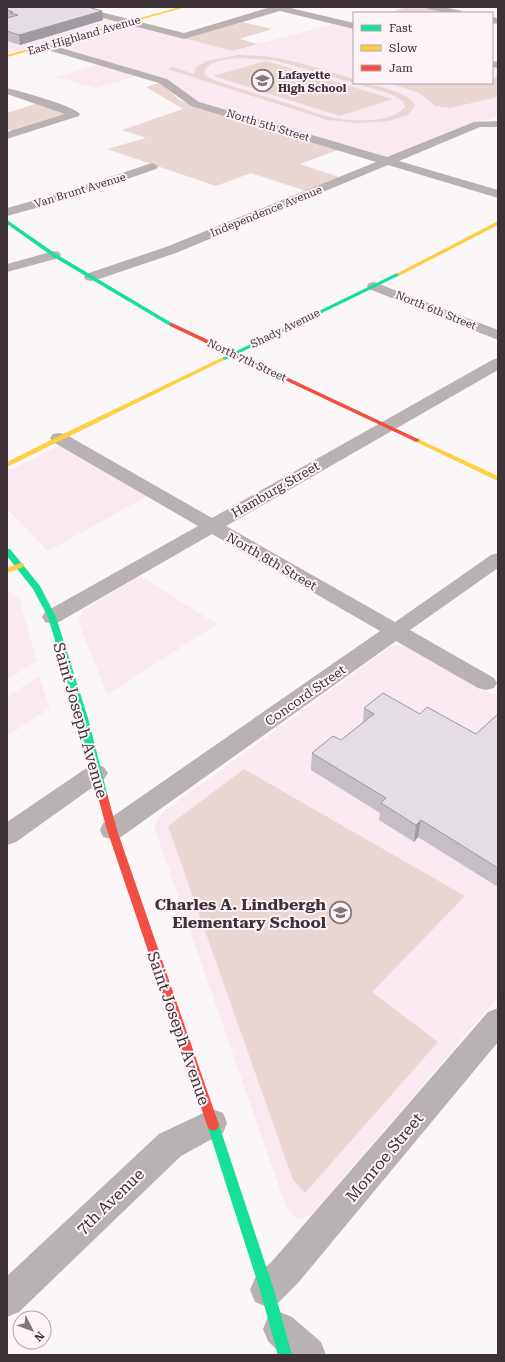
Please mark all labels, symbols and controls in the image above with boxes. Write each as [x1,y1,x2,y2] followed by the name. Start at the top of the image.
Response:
[353,12,493,84] legend
[26,13,142,58] street label: East Highland Avenue
[389,21,413,35] text: Fast
[389,41,417,55] text: Slow
[389,61,413,75] text: Jam
[249,68,275,94] school or university icon: Lafayette High School
[278,69,347,95] place label: Lafayette High School
[225,107,311,144] street label: North 5th Street
[33,170,127,211] street label: Van Brunt Avenue
[208,183,324,240] street label: Independence Avenue
[394,288,478,333] street label: North 6th Street
[248,306,322,351] street label: Shady Avenue
[205,336,288,384] street label: North 7th Street
[229,458,322,521] street label: Hamburg Street
[224,530,320,593] street label: North 8th Street
[49,640,112,800] street label: Saint Joseph Avenue
[262,662,349,729] street label: Concord Street
[155,895,327,932] place label: Charles A. Lindbergh Elementary School
[328,900,354,926] school or university icon: Charles A. Lindbergh Elementary School
[143,949,214,1108] street label: Saint Joseph Avenue
[342,1109,427,1206] street label: Monroe Street
[73,1164,148,1238] street label: 7th Avenue
[12,1310,52,1350] north arrow
[31,1329,47,1344] text: N

